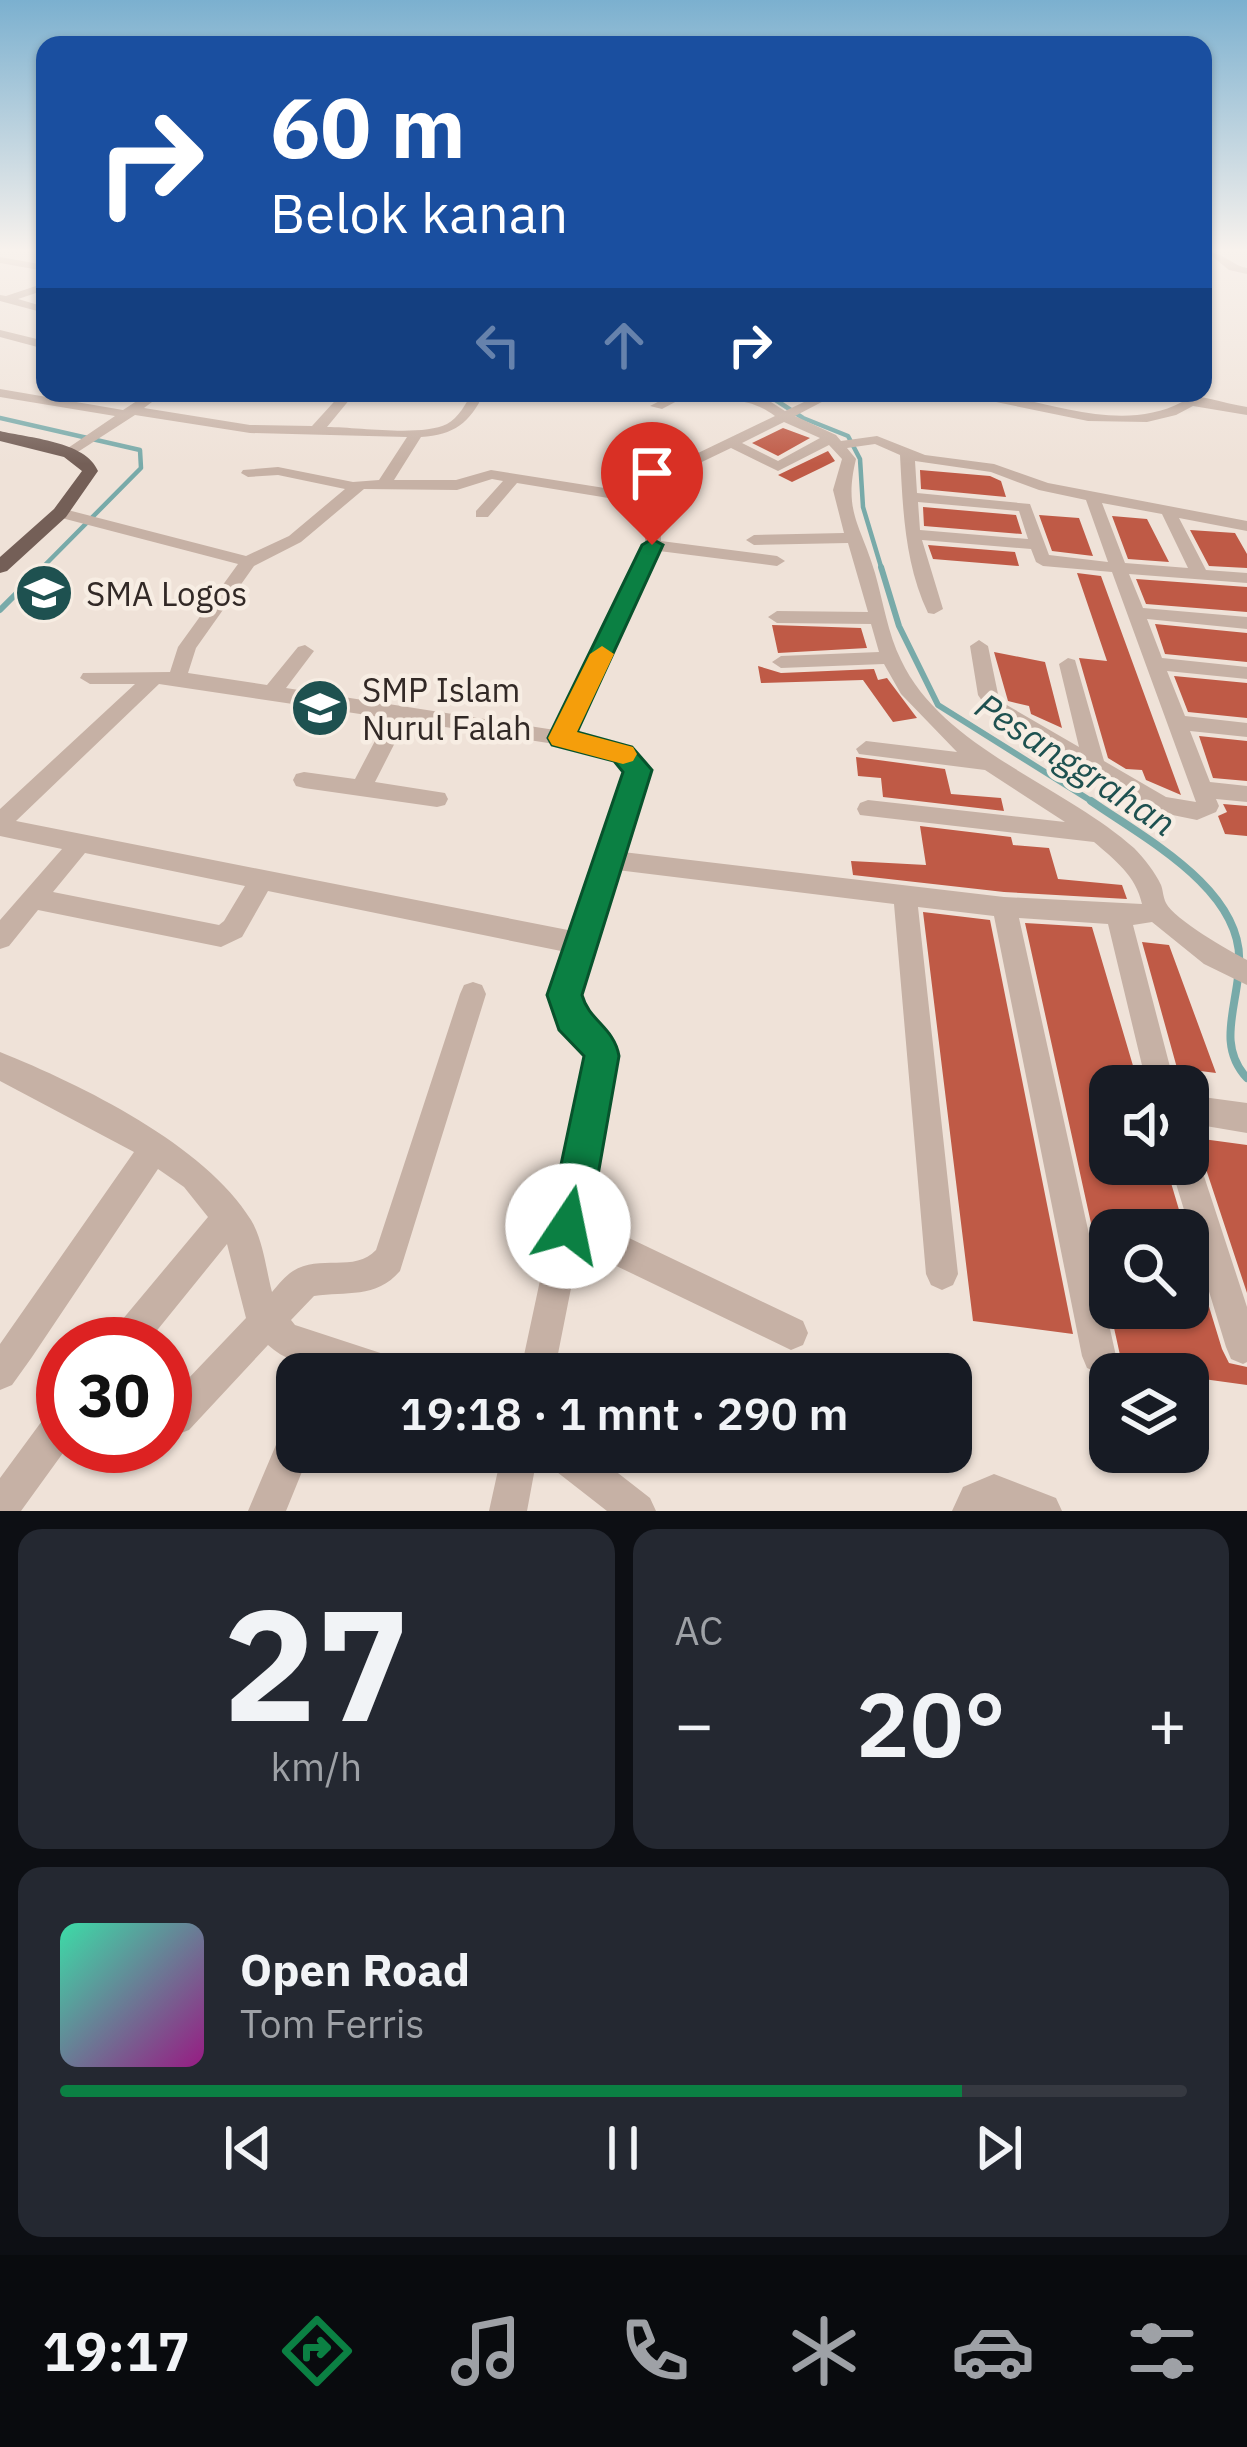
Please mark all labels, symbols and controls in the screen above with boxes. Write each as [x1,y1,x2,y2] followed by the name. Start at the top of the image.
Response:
[270,72,466,181] text: 60 m
[72,84,228,240] icon: right
[270,178,568,248] text: Belok kanan
[465,312,531,378] icon: left
[591,312,657,378] icon: ahead
[717,312,783,378] icon: right
[601,422,703,545] pin
[619,440,685,506] icon: arrive
[13,562,75,624] school or university icon: SMA Logos
[86,572,247,615] place label: SMA Logos
[362,668,532,749] place label: SMP Islam Nurul Falah
[289,677,351,739] school or university icon: SMP Islam Nurul Falah
[967,682,1185,846] water label: Pesanggrahan
[1089,1065,1209,1473] map controls
[1089,1065,1209,1185] button: sound
[505,1163,631,1289] position arrow
[1089,1209,1209,1329] button: search
[36,1317,192,1473] speed limit sign: 30
[1089,1353,1209,1473] button: layers
[400,1384,848,1442] text: 19:18 · 1 mnt · 290 m
[223,1561,410,1764] text: 27
[675,1605,723,1656] text: AC
[856,1665,1006,1782] text: 20°
[675,1680,714,1766] text: −
[1147,1680,1187,1766] text: +
[270,1741,362,1792] text: km/h
[240,1940,470,1998] text: Open Road
[240,1998,424,2049] text: Tom Ferris
[215,2115,281,2181] icon: previous
[590,2115,656,2181] icon: pause
[966,2115,1032,2181] icon: next
[275,2309,359,2393] icon: directions
[444,2309,528,2393] icon: music
[613,2309,697,2393] icon: phone
[782,2309,866,2393] icon: climate
[951,2309,1035,2393] icon: car
[1120,2309,1204,2393] icon: filters
[43,2316,190,2386] text: 19:17

